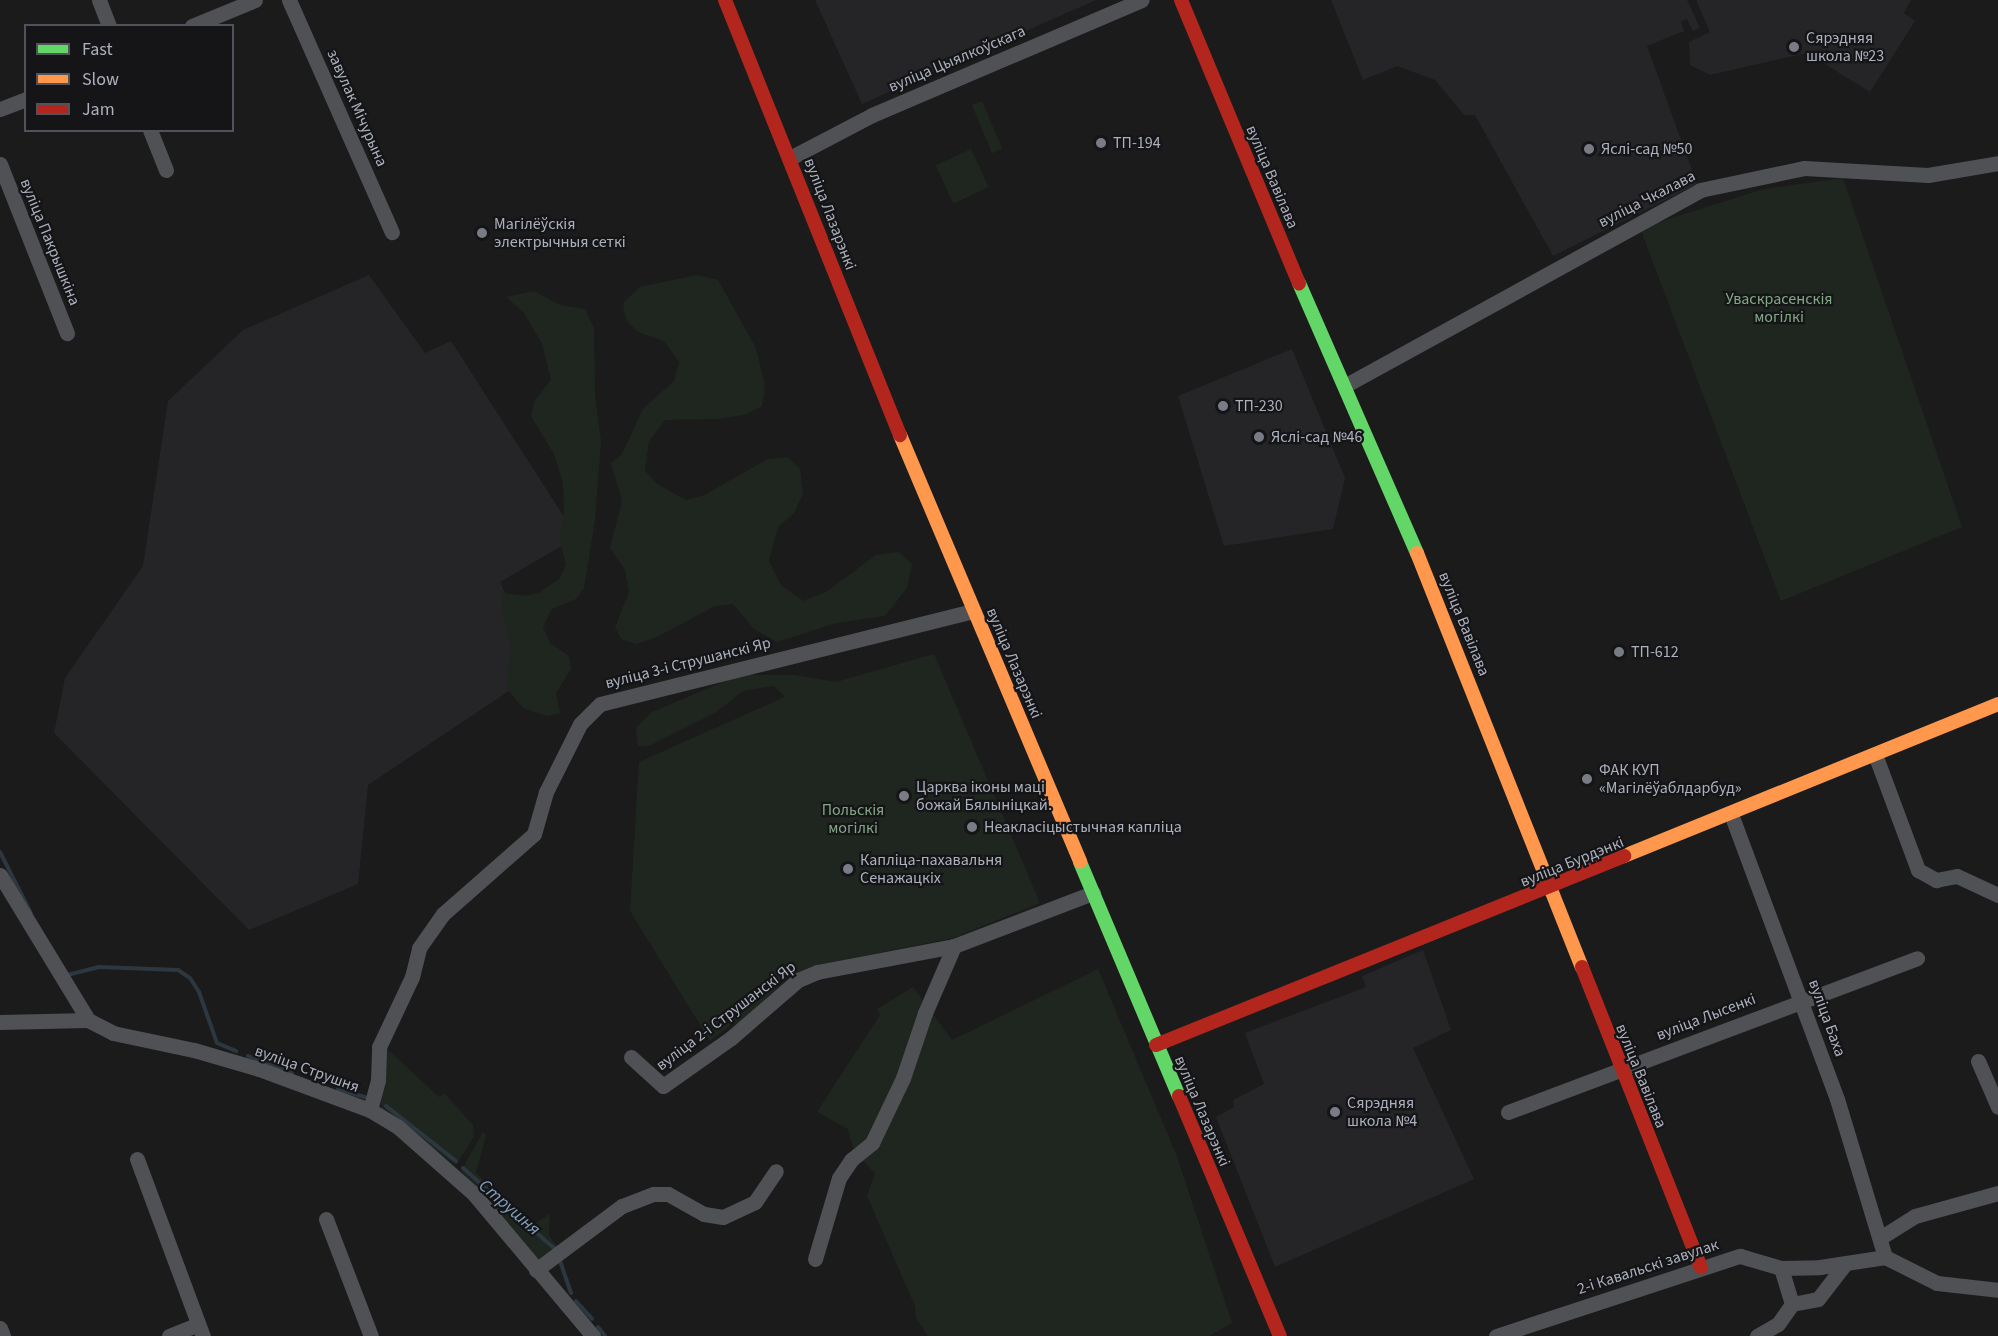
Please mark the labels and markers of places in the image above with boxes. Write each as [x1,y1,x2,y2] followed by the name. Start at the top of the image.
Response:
[1806,28,1884,66] place label: Сярэдняя школа №23
[1787,40,1801,54] marker: Сярэдняя школа №23
[1113,133,1161,153] place label: ТП-194
[1094,136,1108,150] marker: ТП-194
[1601,139,1692,159] place label: Яслі-сад №50
[1582,142,1596,156] marker: Яслі-сад №50
[494,214,626,252] place label: Магілёўскія электрычныя сеткі
[475,226,489,240] marker: Магілёўскія электрычныя сеткі
[1235,396,1283,416] place label: ТП-230
[1216,399,1230,413] marker: ТП-230
[1271,427,1362,447] place label: Яслі-сад №46
[1252,430,1266,444] marker: Яслі-сад №46
[1631,642,1679,662] place label: ТП-612
[1612,645,1626,659] marker: ТП-612
[1599,760,1742,798] place label: ФАК КУП «Магілёўаблдарбуд»
[1580,772,1594,786] marker: ФАК КУП «Магілёўаблдарбуд»
[916,777,1052,815] place label: Царква іконы маці божай Бялыніцкай.
[897,789,911,803] marker: Царква іконы маці божай Бялыніцкай.
[984,817,1182,837] place label: Неакласіцыстычная капліца
[965,820,979,834] marker: Неакласіцыстычная капліца
[860,850,1002,888] place label: Капліца-пахавальня Сенажацкіх
[841,862,855,876] marker: Капліца-пахавальня Сенажацкіх
[1347,1093,1417,1131] place label: Сярэдняя школа №4
[1328,1105,1342,1119] marker: Сярэдняя школа №4

